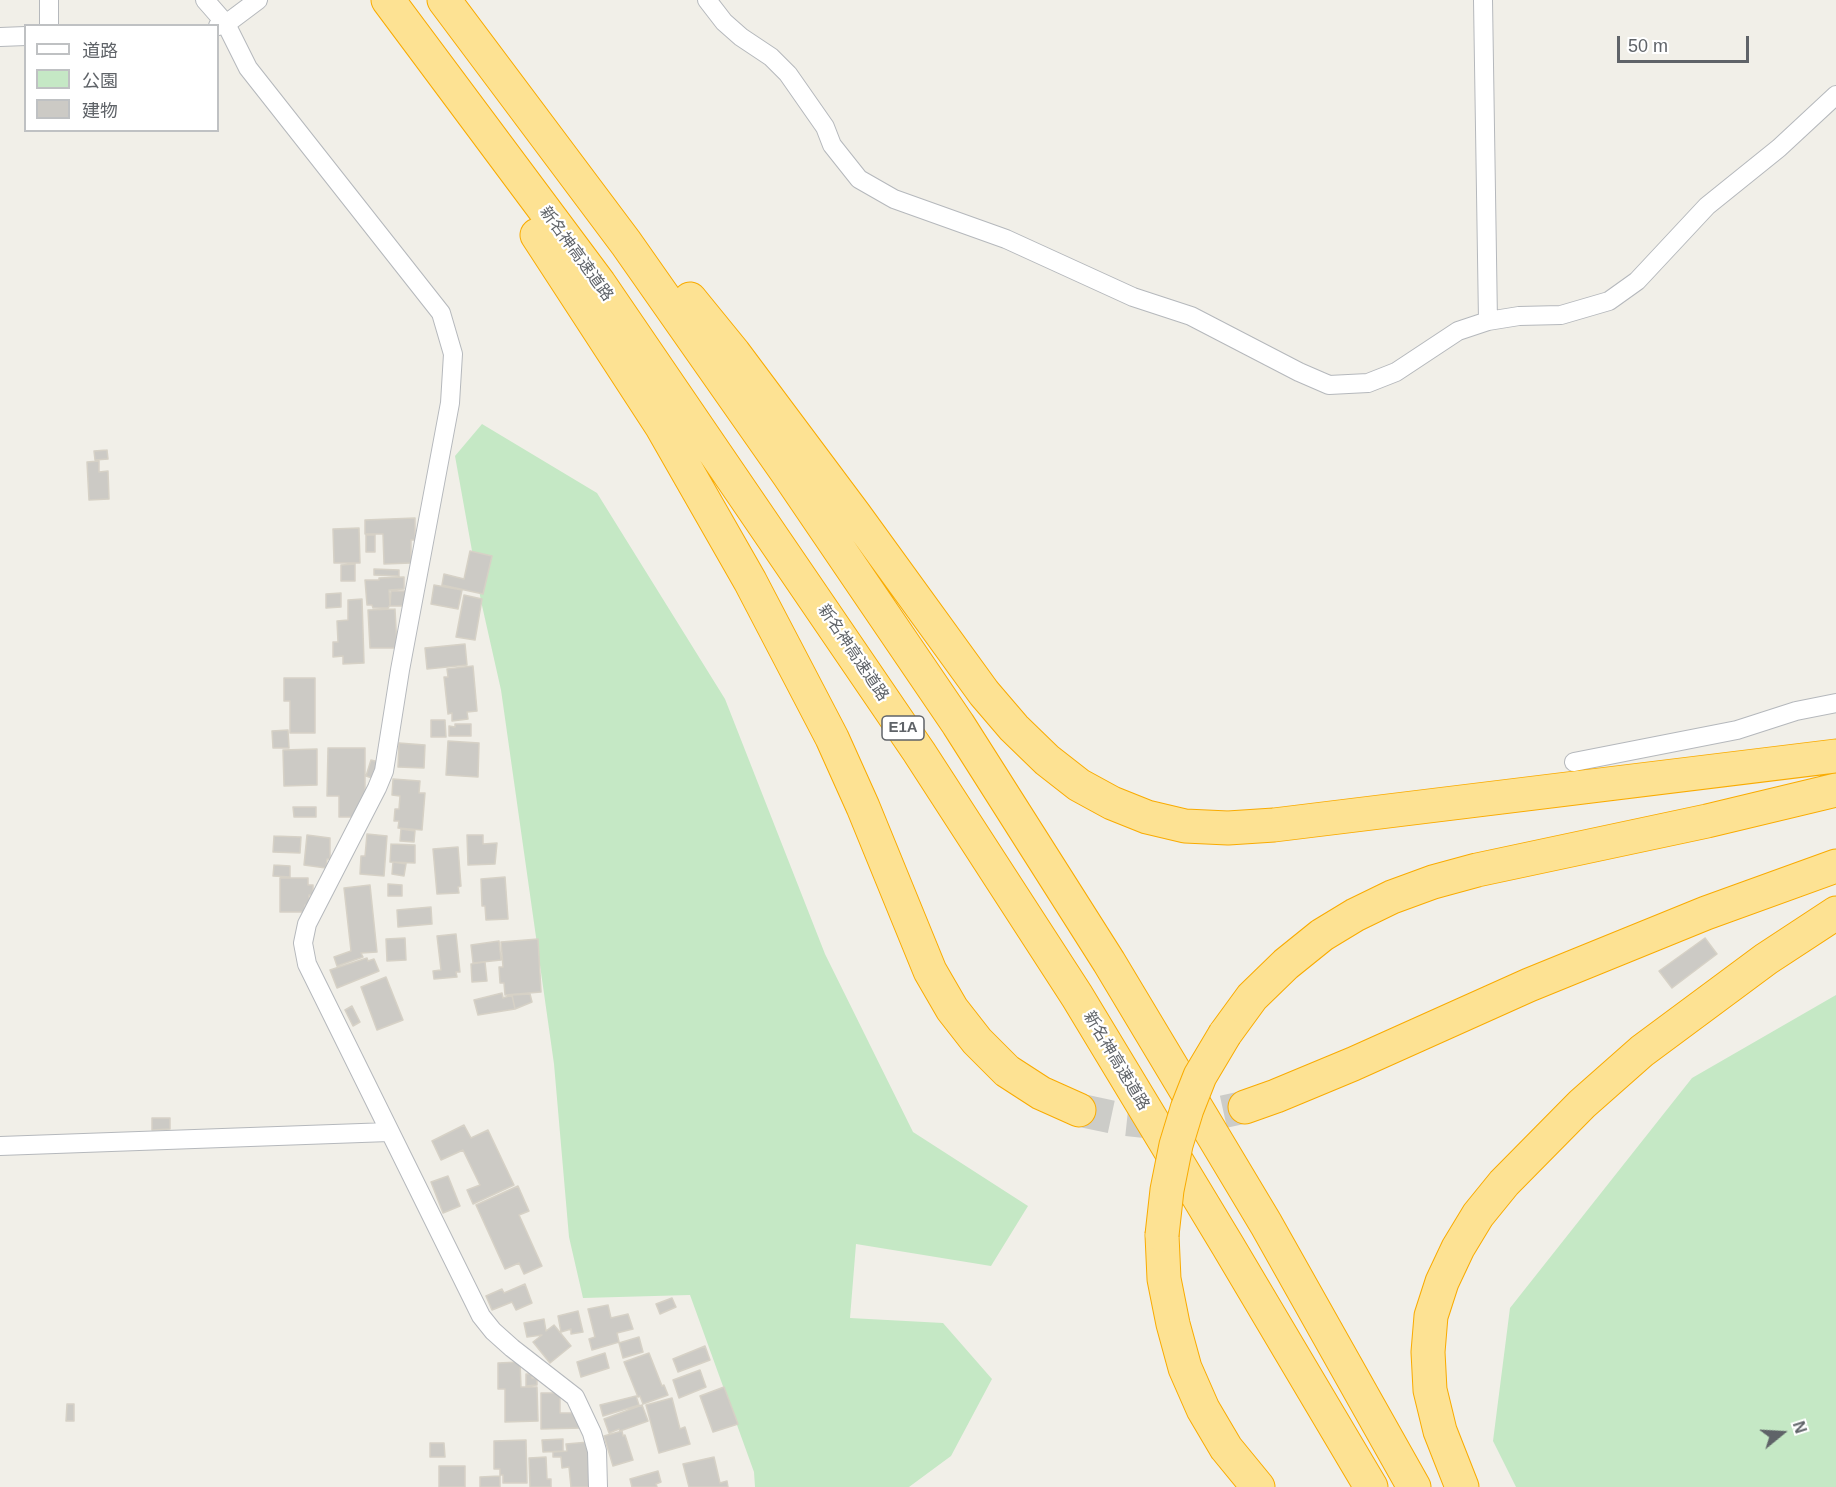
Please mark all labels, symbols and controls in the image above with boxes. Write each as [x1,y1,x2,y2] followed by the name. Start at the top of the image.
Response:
[24,24,219,132] legend
[1620,24,1752,62] scale bar
[1628,36,1668,56] text: 50 m
[82,41,118,61] text: 道路
[82,71,118,91] text: 公園
[82,101,118,121] text: 建物
[535,203,617,305] street label: 新名神高速道路
[814,601,892,705] street label: 新名神高速道路
[882,716,924,740] road number: E1A
[1079,1008,1153,1114] street label: 新名神高速道路
[1752,1403,1812,1463] north arrow
[1790,1419,1809,1435] text: N

